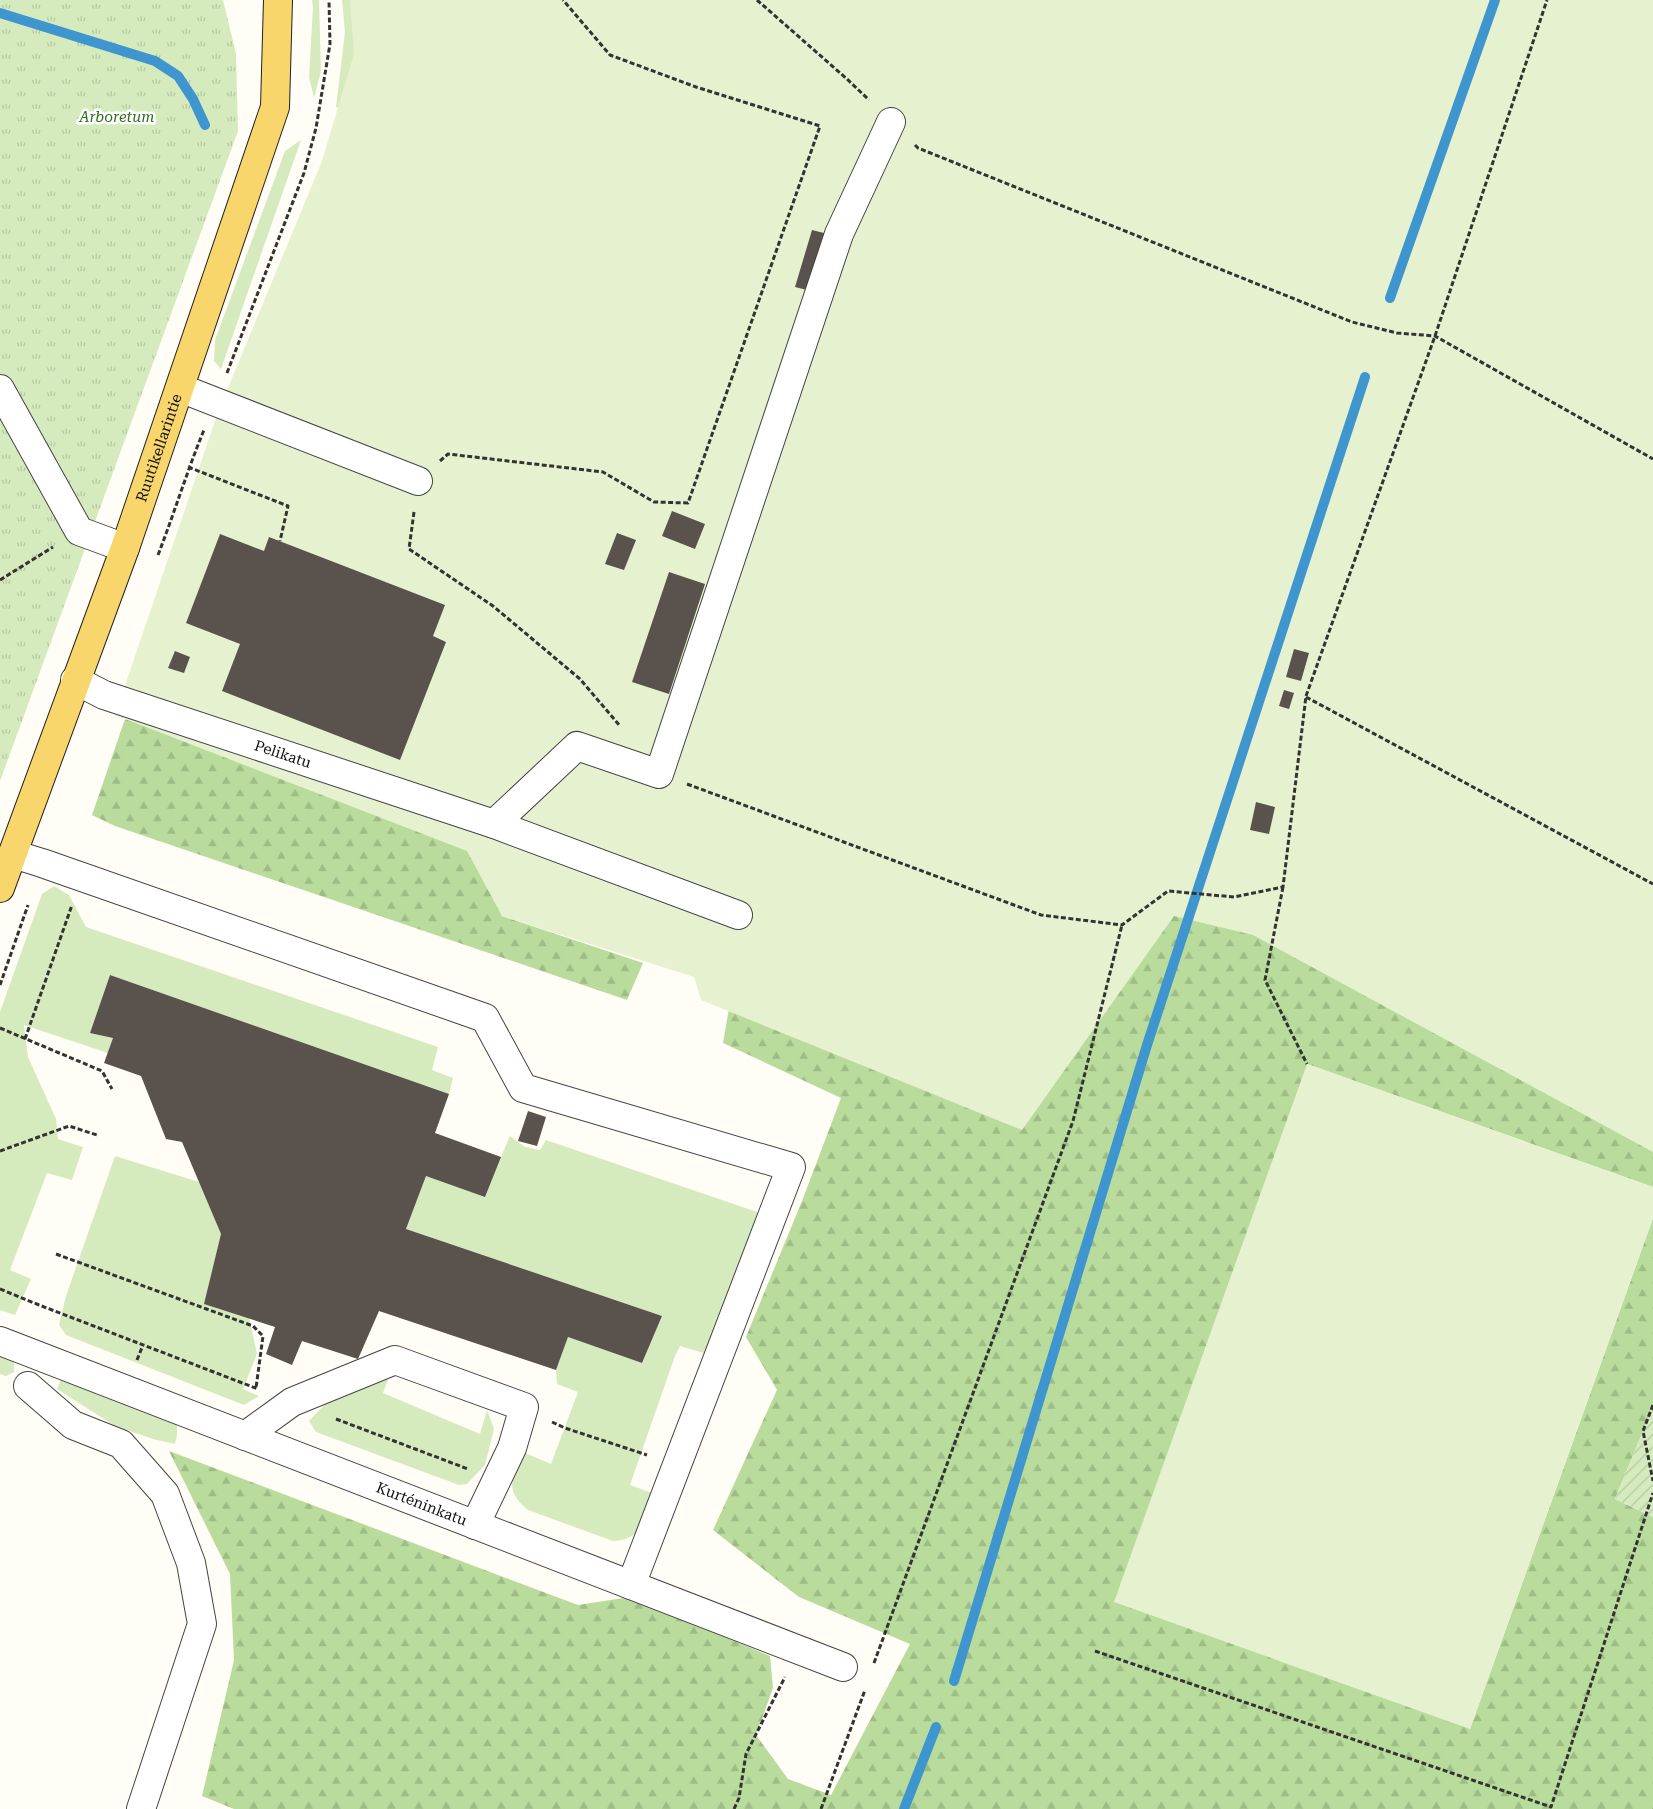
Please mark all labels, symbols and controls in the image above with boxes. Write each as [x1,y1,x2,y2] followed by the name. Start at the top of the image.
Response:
[79,108,155,126] park label: Arboretum
[132,391,186,504] street label: Ruutikellarintie
[252,736,314,772] street label: Pelikatu
[374,1478,470,1530] street label: Kurténinkatu

